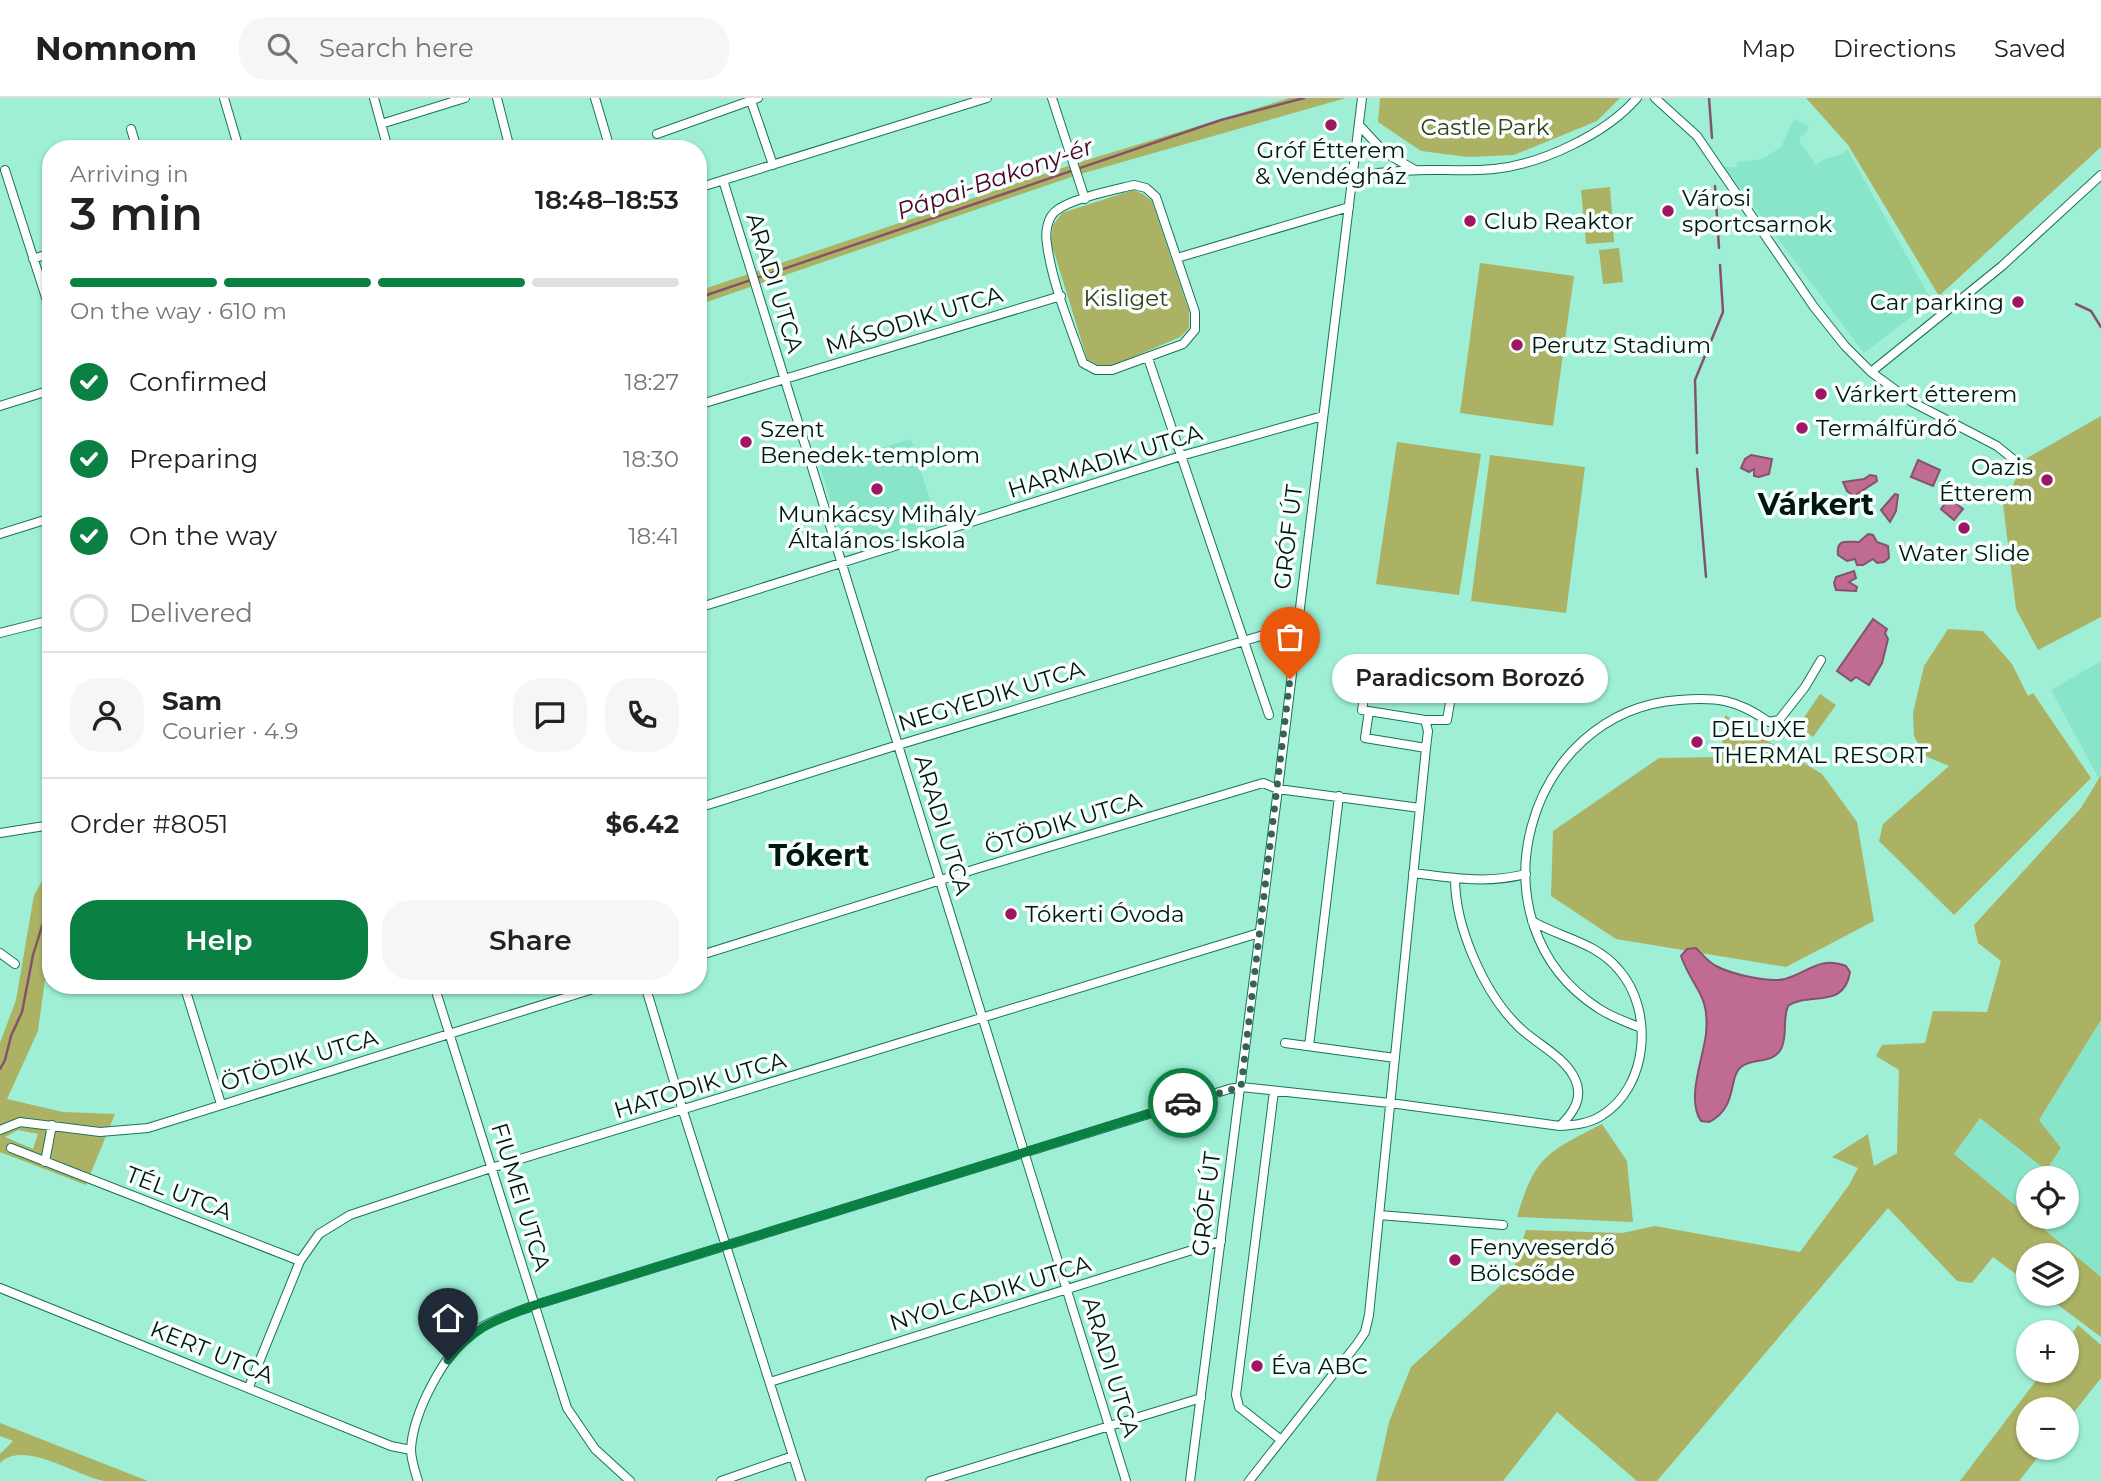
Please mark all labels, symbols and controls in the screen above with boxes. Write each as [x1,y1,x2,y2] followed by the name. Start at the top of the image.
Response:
[239,17,729,80] search box
[35,28,197,68] text: Nomnom
[263,29,301,67] icon: search
[319,32,474,64] text: Search here
[1742,34,1795,63] text: Map
[1833,34,1956,63] text: Directions
[1994,34,2066,63] text: Saved
[1421,113,1550,141] park label: Castle Park
[1323,117,1339,133] marker: Gróf Étterem & Vendégház
[893,131,1098,226] water label: Pápai-Bakony-ér
[1255,136,1407,190] place label: Gróf Étterem & Vendégház
[70,160,189,188] text: Arriving in
[535,184,679,216] text: 18:48–18:53
[1682,184,1832,238] place label: Városi sportcsarnok
[70,185,203,242] text: 3 min
[1660,203,1676,219] marker: Városi sportcsarnok
[1484,207,1634,235] place label: Club Reaktor
[740,210,810,357] street label: ARADI UTCA
[1462,213,1478,229] marker: Club Reaktor
[822,280,1006,360] street label: MÁSODIK UTCA
[1083,284,1169,312] park label: Kisliget
[1870,288,2004,316] place label: Car parking
[2010,294,2026,310] marker: Car parking
[70,297,287,325] text: On the way · 610 m
[1531,331,1711,359] place label: Perutz Stadium
[1509,337,1525,353] marker: Perutz Stadium
[70,363,108,401] icon: check
[129,366,268,398] text: Confirmed
[625,368,679,396] text: 18:27
[1835,380,2017,408] place label: Várkert étterem
[1813,386,1829,402] marker: Várkert étterem
[1816,414,1957,442] place label: Termálfürdő
[760,415,980,469] place label: Szent Benedek-templom
[1004,418,1206,504] street label: HARMADIK UTCA
[1794,420,1810,436] marker: Termálfürdő
[738,434,754,450] marker: Szent Benedek-templom
[70,440,108,478] icon: check
[129,443,258,475] text: Preparing
[623,445,679,473] text: 18:30
[1939,453,2033,507] place label: Oazis Étterem
[2039,472,2055,488] marker: Oazis Étterem
[869,481,885,497] marker: Munkácsy Mihály Általános Iskola
[1268,482,1308,591] street label: GRÓF ÚT
[1757,486,1874,523] district label: Várkert
[778,500,977,554] place label: Munkácsy Mihály Általános Iskola
[70,517,108,555] icon: check
[129,520,277,552] text: On the way
[1956,520,1972,536] marker: Water Slide
[628,522,679,550] text: 18:41
[1898,539,2030,567] place label: Water Slide
[129,597,253,629] text: Delivered
[1260,607,1320,679] pin
[1271,618,1309,656] icon: bag
[895,654,1088,738] street label: NEGYEDIK UTCA
[1332,654,1608,704] callout: Paradicsom Borozó
[1355,664,1585,692] text: Paradicsom Borozó
[70,678,144,752] button: person
[513,678,587,752] button: chat
[605,678,679,752] button: phone
[162,685,222,717] text: Sam
[1711,715,1929,769] place label: DELUXE THERMAL RESORT
[162,717,298,745] text: Courier · 4.9
[1689,734,1705,750] marker: DELUXE THERMAL RESORT
[908,752,978,899] street label: ARADI UTCA
[981,786,1145,860] street label: ÖTÖDIK UTCA
[70,808,228,840] text: Order #8051
[606,808,679,840] text: $6.42
[769,837,869,874] district label: Tókert
[70,900,368,980] button: Help
[382,900,679,980] button: Share
[1025,900,1185,928] place label: Tókerti Óvoda
[1003,906,1019,922] marker: Tókerti Óvoda
[217,1023,381,1097] street label: ÖTÖDIK UTCA
[611,1045,790,1124] street label: HATODIK UTCA
[1148,1068,1218,1138] courier
[1164,1084,1202,1122] icon: car
[485,1120,557,1275] street label: FIUMEI UTCA
[1186,1149,1226,1258] street label: GRÓF ÚT
[122,1160,237,1226] street label: TÉL UTCA
[2016,1166,2079,1460] map controls
[2016,1166,2079,1229] button: locate
[1469,1233,1615,1287] place label: Fenyveserdő Bölcsőde
[2016,1243,2079,1306] button: layers
[886,1249,1094,1337] street label: NYOLCADIK UTCA
[1447,1252,1463,1268] marker: Fenyveserdő Bölcsőde
[418,1288,478,1360] pin
[1076,1294,1146,1441] street label: ARADI UTCA
[429,1299,467,1337] icon: home
[146,1315,278,1390] street label: KERT UTCA
[2016,1320,2079,1383] button: +
[1271,1352,1368,1380] place label: Éva ABC
[1249,1358,1265,1374] marker: Éva ABC
[2016,1397,2079,1460] button: −

